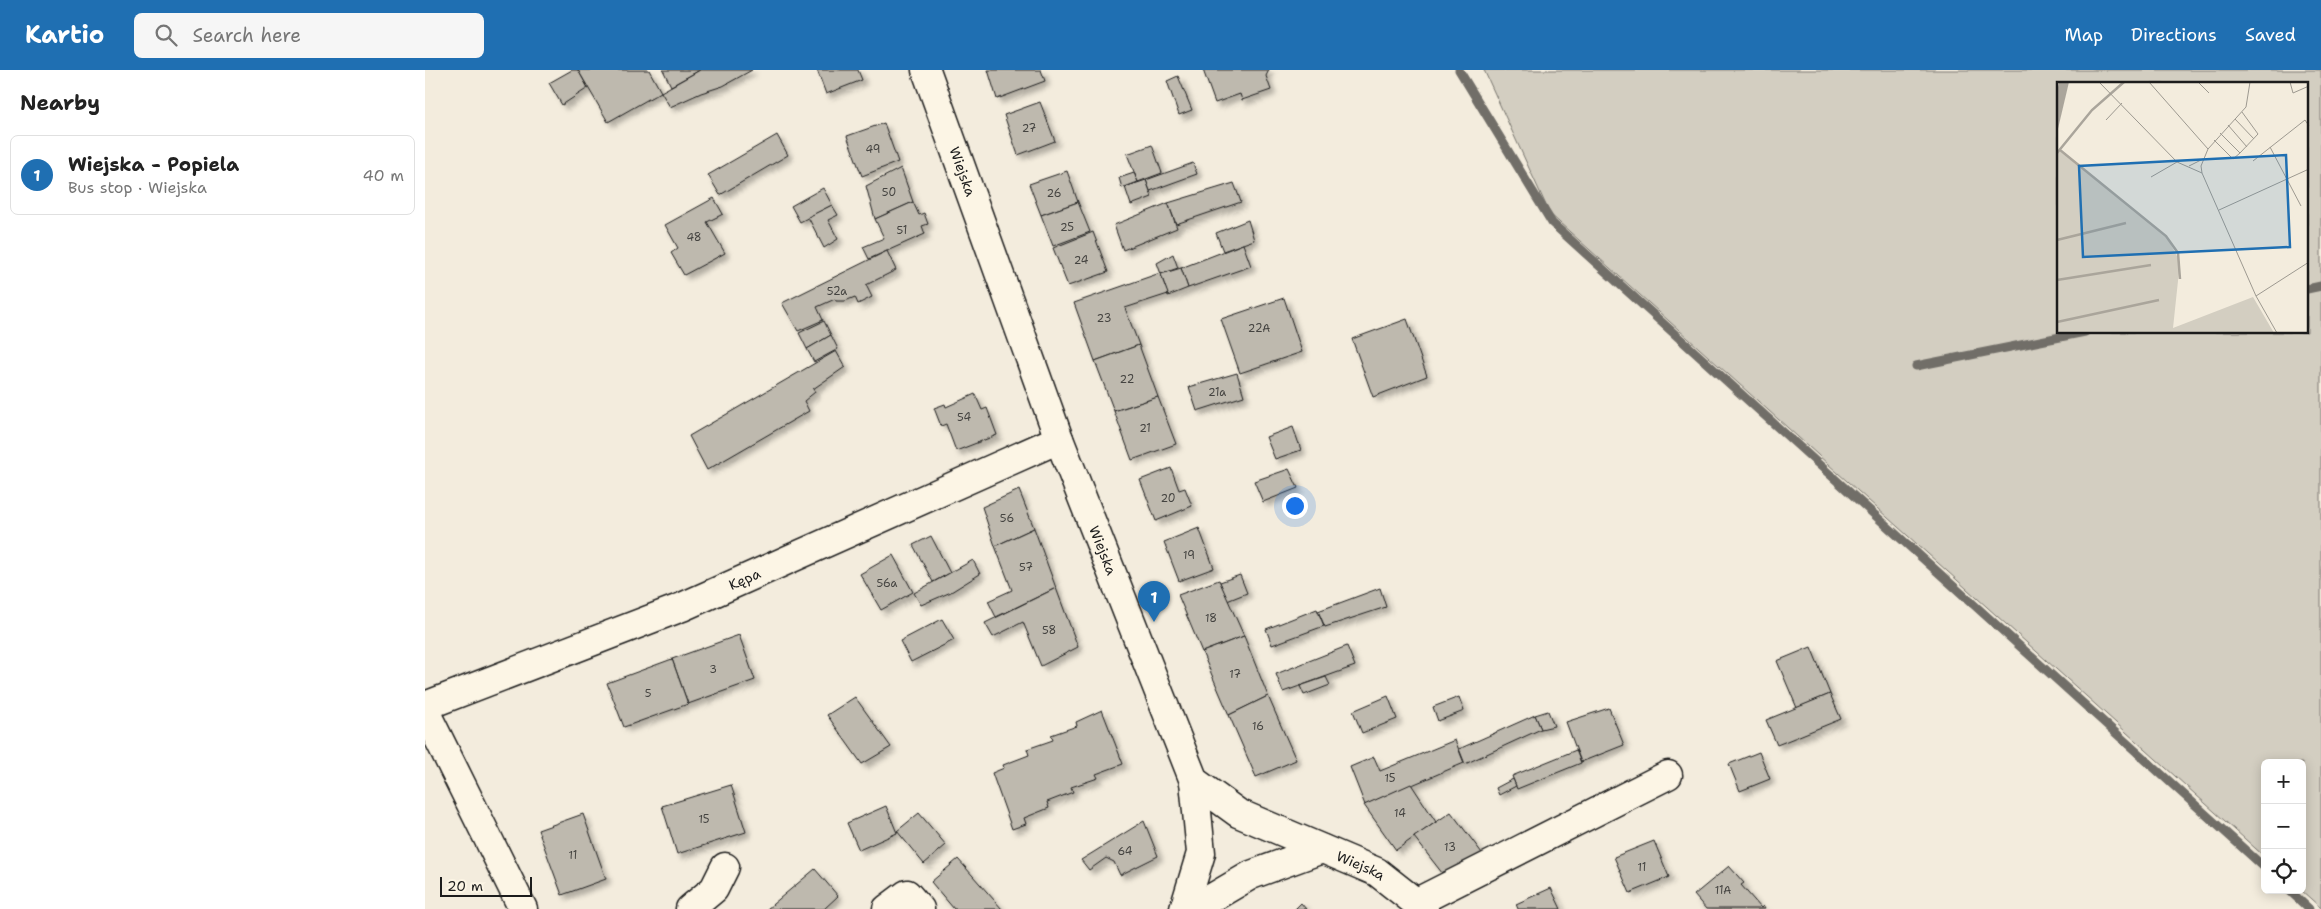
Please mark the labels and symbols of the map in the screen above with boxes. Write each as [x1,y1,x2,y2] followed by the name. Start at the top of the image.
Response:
[2057,82,2309,334] inset map
[1022,121,1037,136] house number: 27
[866,142,880,157] house number: 49
[945,144,980,199] street label: Wiejska
[882,185,896,200] house number: 50
[1047,186,1061,201] house number: 26
[1060,220,1074,235] house number: 25
[897,223,907,238] house number: 51
[686,230,702,245] house number: 48
[1074,253,1089,268] house number: 24
[827,284,847,299] house number: 52a
[1097,311,1111,326] house number: 23
[1248,321,1270,336] house number: 22A
[1120,372,1134,387] house number: 22
[1208,385,1226,400] house number: 21a
[957,410,971,425] house number: 54
[1139,421,1151,436] house number: 21
[1160,491,1176,506] house number: 20
[1282,493,1308,519] your location
[1000,511,1014,526] house number: 56
[1085,523,1121,578] street label: Wiejska
[1183,548,1195,563] house number: 19
[1019,560,1033,575] house number: 57
[726,564,764,594] street label: Kępa
[877,576,898,591] house number: 56a
[1138,581,1170,622] pin: 1
[1205,611,1217,626] house number: 18
[1042,623,1056,638] house number: 58
[709,662,717,677] house number: 3
[1229,667,1241,682] house number: 17
[645,686,652,701] house number: 5
[1252,719,1264,734] house number: 16
[1384,771,1396,786] house number: 15
[1394,806,1406,821] house number: 14
[698,812,710,827] house number: 15
[1444,840,1456,855] house number: 13
[1117,844,1133,859] house number: 64
[1334,847,1389,884] street label: Wiejska
[569,848,577,863] house number: 11
[1638,860,1646,875] house number: 11
[440,874,533,897] scale bar
[1715,883,1731,898] house number: 11A

